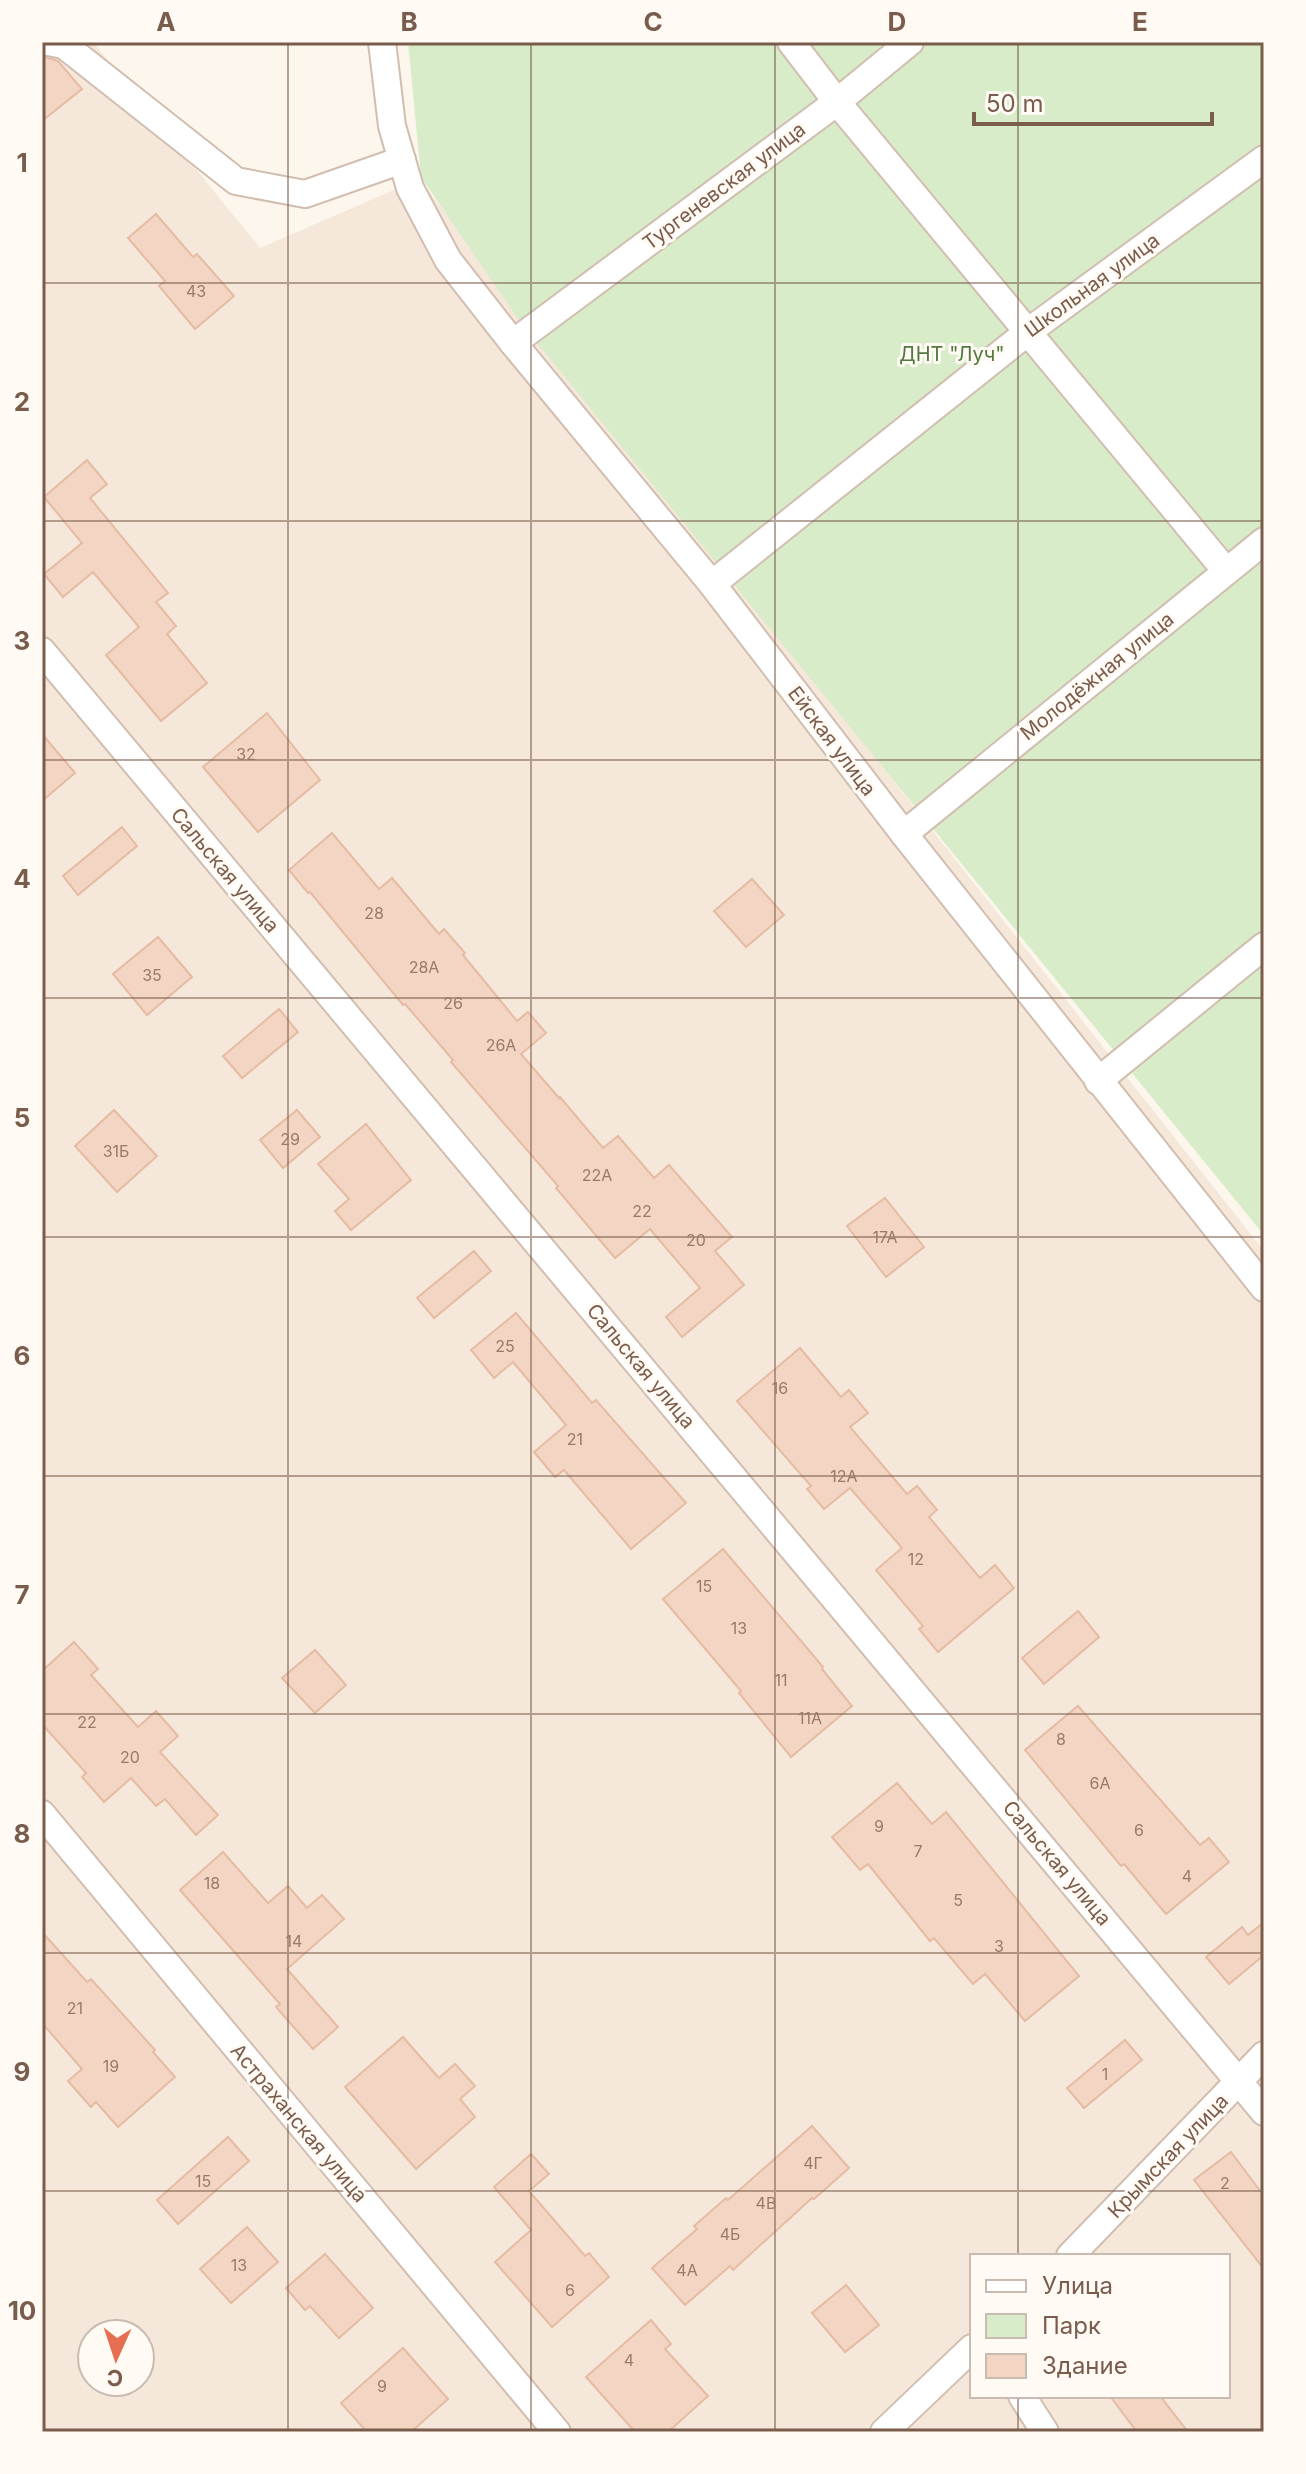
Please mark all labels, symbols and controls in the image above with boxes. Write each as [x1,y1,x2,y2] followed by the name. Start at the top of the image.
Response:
[156,6,176,37] text: A
[400,6,418,37] text: B
[643,6,663,37] text: C
[888,6,906,37] text: D
[1132,6,1148,37] text: E
[974,76,1212,126] scale bar
[986,89,1044,118] text: 50 m
[638,117,810,255] street label: Тургеневская улица
[16,147,28,178] text: 1
[1020,228,1164,342] street label: Школьная улица
[186,281,206,301] house number: 43
[899,342,1005,366] park label: ДНТ "Луч"
[14,386,30,417] text: 2
[1016,607,1178,745] street label: Молодёжная улица
[14,625,30,656] text: 3
[783,682,881,800] street label: Ейская улица
[236,744,256,764] house number: 32
[166,803,284,937] street label: Сальская улица
[13,863,31,894] text: 4
[364,903,384,923] house number: 28
[409,957,439,977] house number: 28А
[142,965,162,985] house number: 35
[443,993,463,1013] house number: 26
[486,1035,516,1055] house number: 26А
[14,1102,30,1133] text: 5
[280,1129,300,1149] house number: 29
[103,1141,129,1161] house number: 31Б
[582,1165,612,1185] house number: 22А
[632,1201,652,1221] house number: 22
[873,1227,897,1247] house number: 17А
[686,1230,706,1250] house number: 20
[582,1299,700,1433] street label: Сальская улица
[495,1336,515,1356] house number: 25
[14,1340,30,1371] text: 6
[772,1378,788,1398] house number: 16
[567,1429,583,1449] house number: 21
[830,1466,858,1486] house number: 12А
[908,1549,924,1569] house number: 12
[696,1576,712,1596] house number: 15
[14,1579,30,1610] text: 7
[731,1618,747,1638] house number: 13
[774,1670,788,1690] house number: 11
[798,1708,822,1728] house number: 11А
[77,1712,97,1732] house number: 22
[1056,1729,1066,1749] house number: 8
[120,1747,140,1767] house number: 20
[1090,1773,1110,1793] house number: 6А
[998,1796,1116,1930] street label: Сальская улица
[874,1816,884,1836] house number: 9
[14,1818,30,1849] text: 8
[1134,1820,1144,1840] house number: 6
[913,1841,923,1861] house number: 7
[1182,1866,1192,1886] house number: 4
[204,1873,220,1893] house number: 18
[953,1890,963,1910] house number: 5
[286,1931,302,1951] house number: 14
[994,1936,1004,1956] house number: 3
[67,1998,83,2018] house number: 21
[226,2039,372,2207] street label: Астраханская улица
[14,2056,30,2087] text: 9
[103,2056,119,2076] house number: 19
[1102,2064,1108,2084] house number: 1
[1103,2089,1233,2223] street label: Крымская улица
[803,2153,823,2173] house number: 4Г
[195,2171,211,2191] house number: 15
[1220,2173,1230,2193] house number: 2
[756,2193,776,2213] house number: 4В
[720,2224,740,2244] house number: 4Б
[970,2254,1230,2398] legend
[231,2255,247,2275] house number: 13
[676,2260,698,2280] house number: 4А
[1042,2271,1113,2300] text: Улица
[565,2280,575,2300] house number: 6
[8,2295,36,2326] text: 10
[1042,2311,1101,2340] text: Парк
[76,2318,156,2398] north arrow
[624,2350,634,2370] house number: 4
[1042,2351,1128,2380] text: Здание
[106,2365,124,2391] text: С
[377,2376,387,2396] house number: 9

